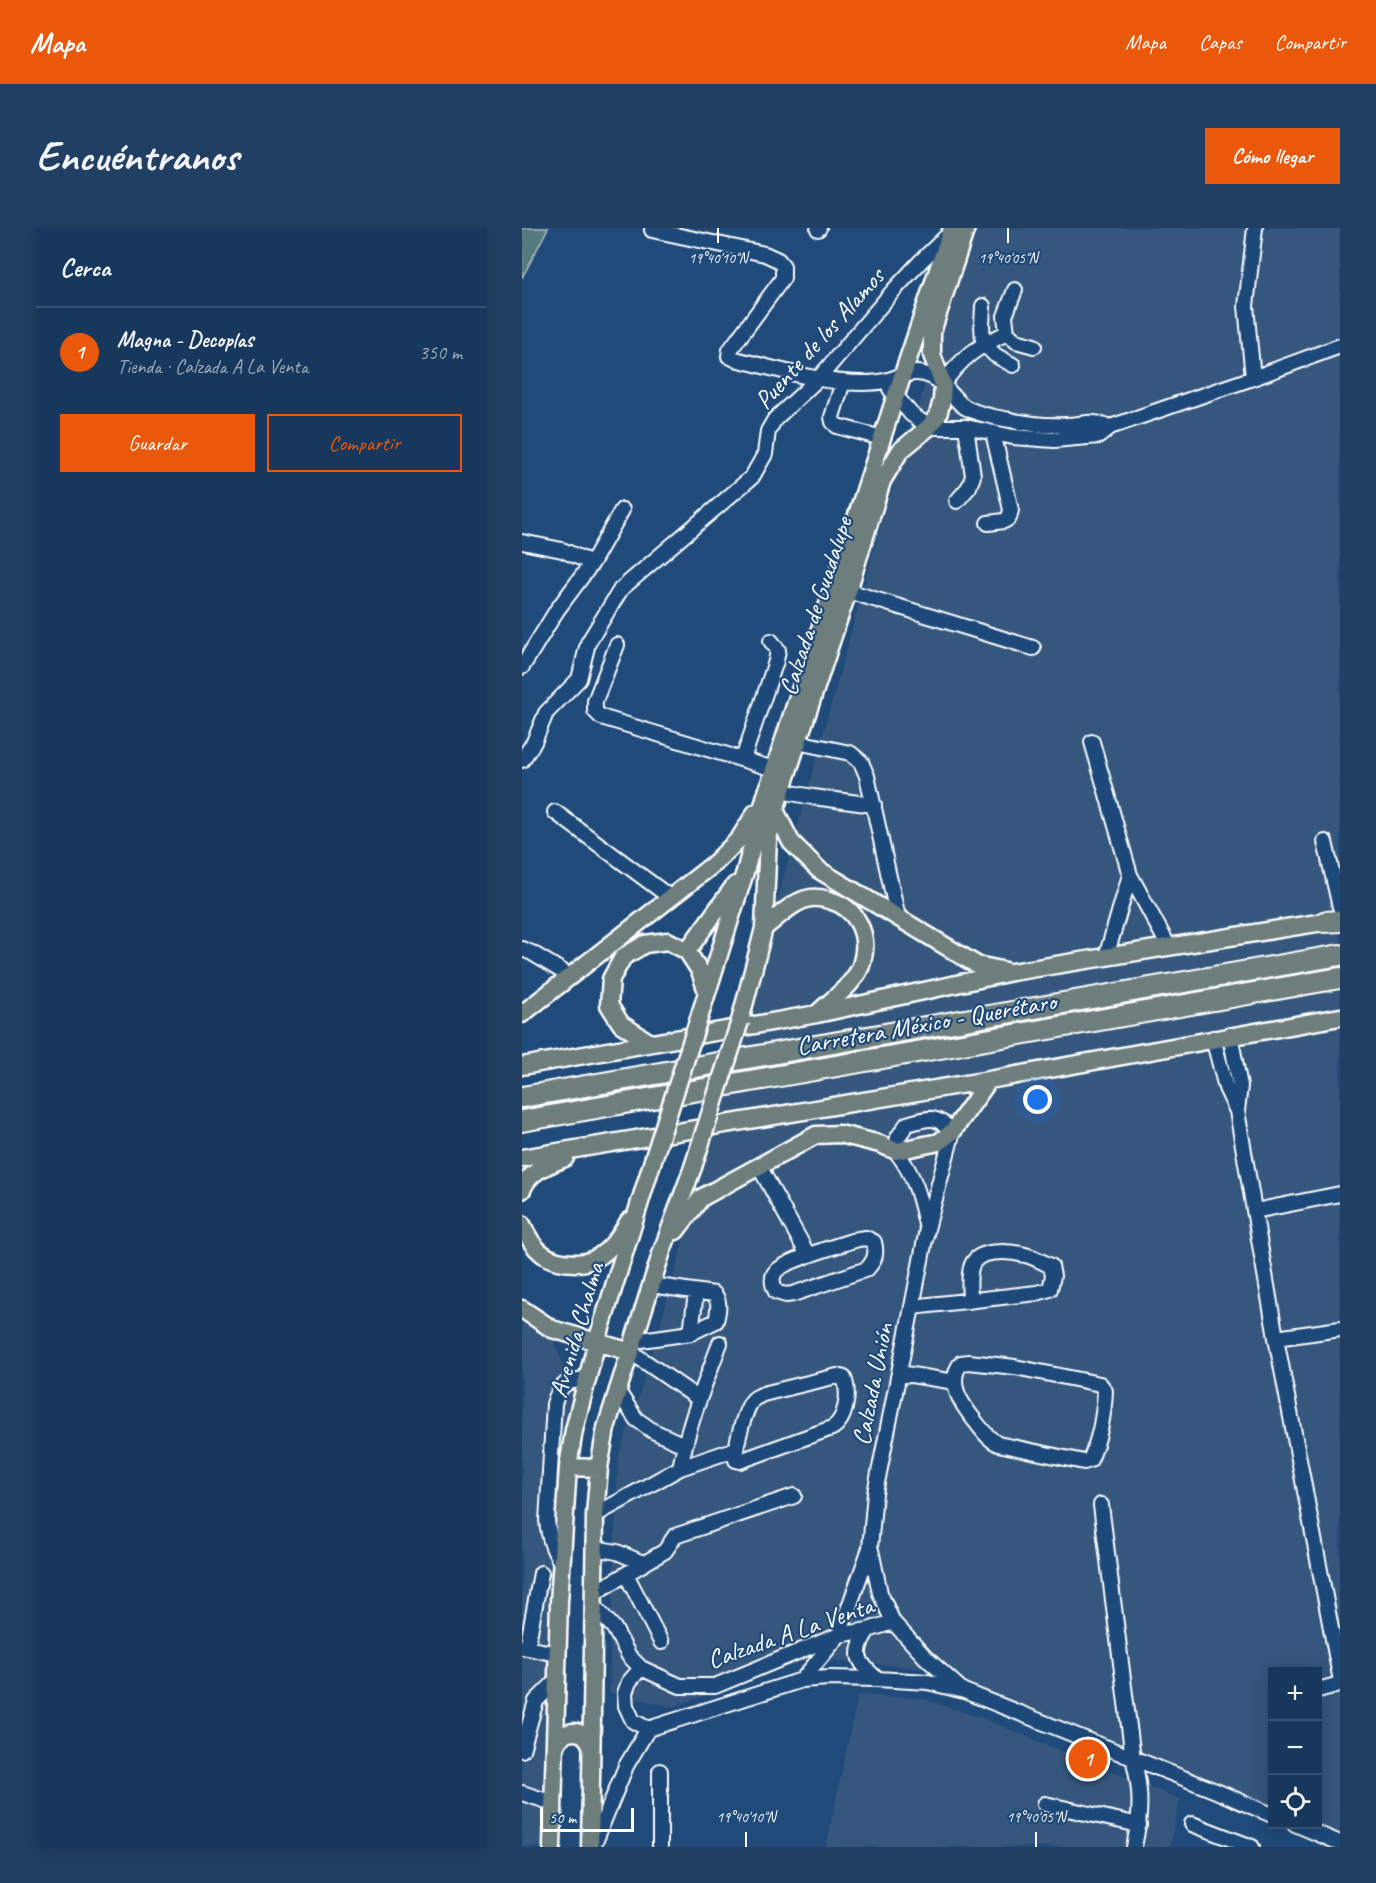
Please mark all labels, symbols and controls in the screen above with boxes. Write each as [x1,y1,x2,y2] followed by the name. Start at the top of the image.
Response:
[30,25,85,60] text: Mapa
[1125,29,1166,55] text: Mapa
[1199,29,1242,55] text: Capas
[1275,29,1346,55] text: Compartir
[1205,128,1340,184] button: Cómo llegar
[36,130,238,183] text: Encuéntranos
[688,249,751,268] text: 19°40'10"N
[978,249,1041,268] text: 19°40'05"N
[60,251,110,284] text: Cerca
[747,259,893,416] street label: Puente de los Alamos
[117,326,253,354] text: Magna - Decoplas
[75,340,84,365] text: 1
[419,340,462,365] text: 350 m
[117,354,308,379] text: Tienda · Calzada A La Venta
[60,414,255,472] button: Guardar
[267,414,462,472] button: Compartir
[771,511,860,700] street label: Calzada de Guadalupe
[794,984,1061,1063] street label: Carretera México - Querétaro
[1023,1085,1052,1114] your location
[541,1257,612,1401] street label: Avenida Chalma
[844,1319,901,1448] street label: Calzada Unión
[703,1588,880,1676] street label: Calzada A La Venta
[1268,1667,1322,1829] map controls
[1268,1667,1322,1721] button: +
[1268,1721,1322,1775] button: −
[1068,1736,1108,1781] pin: 1
[1268,1775,1322,1829] button: locate
[540,1805,634,1832] scale bar
[549,1808,576,1828] text: 50 m
[716,1808,779,1827] text: 19°40'10"N
[1006,1808,1069,1827] text: 19°40'05"N

